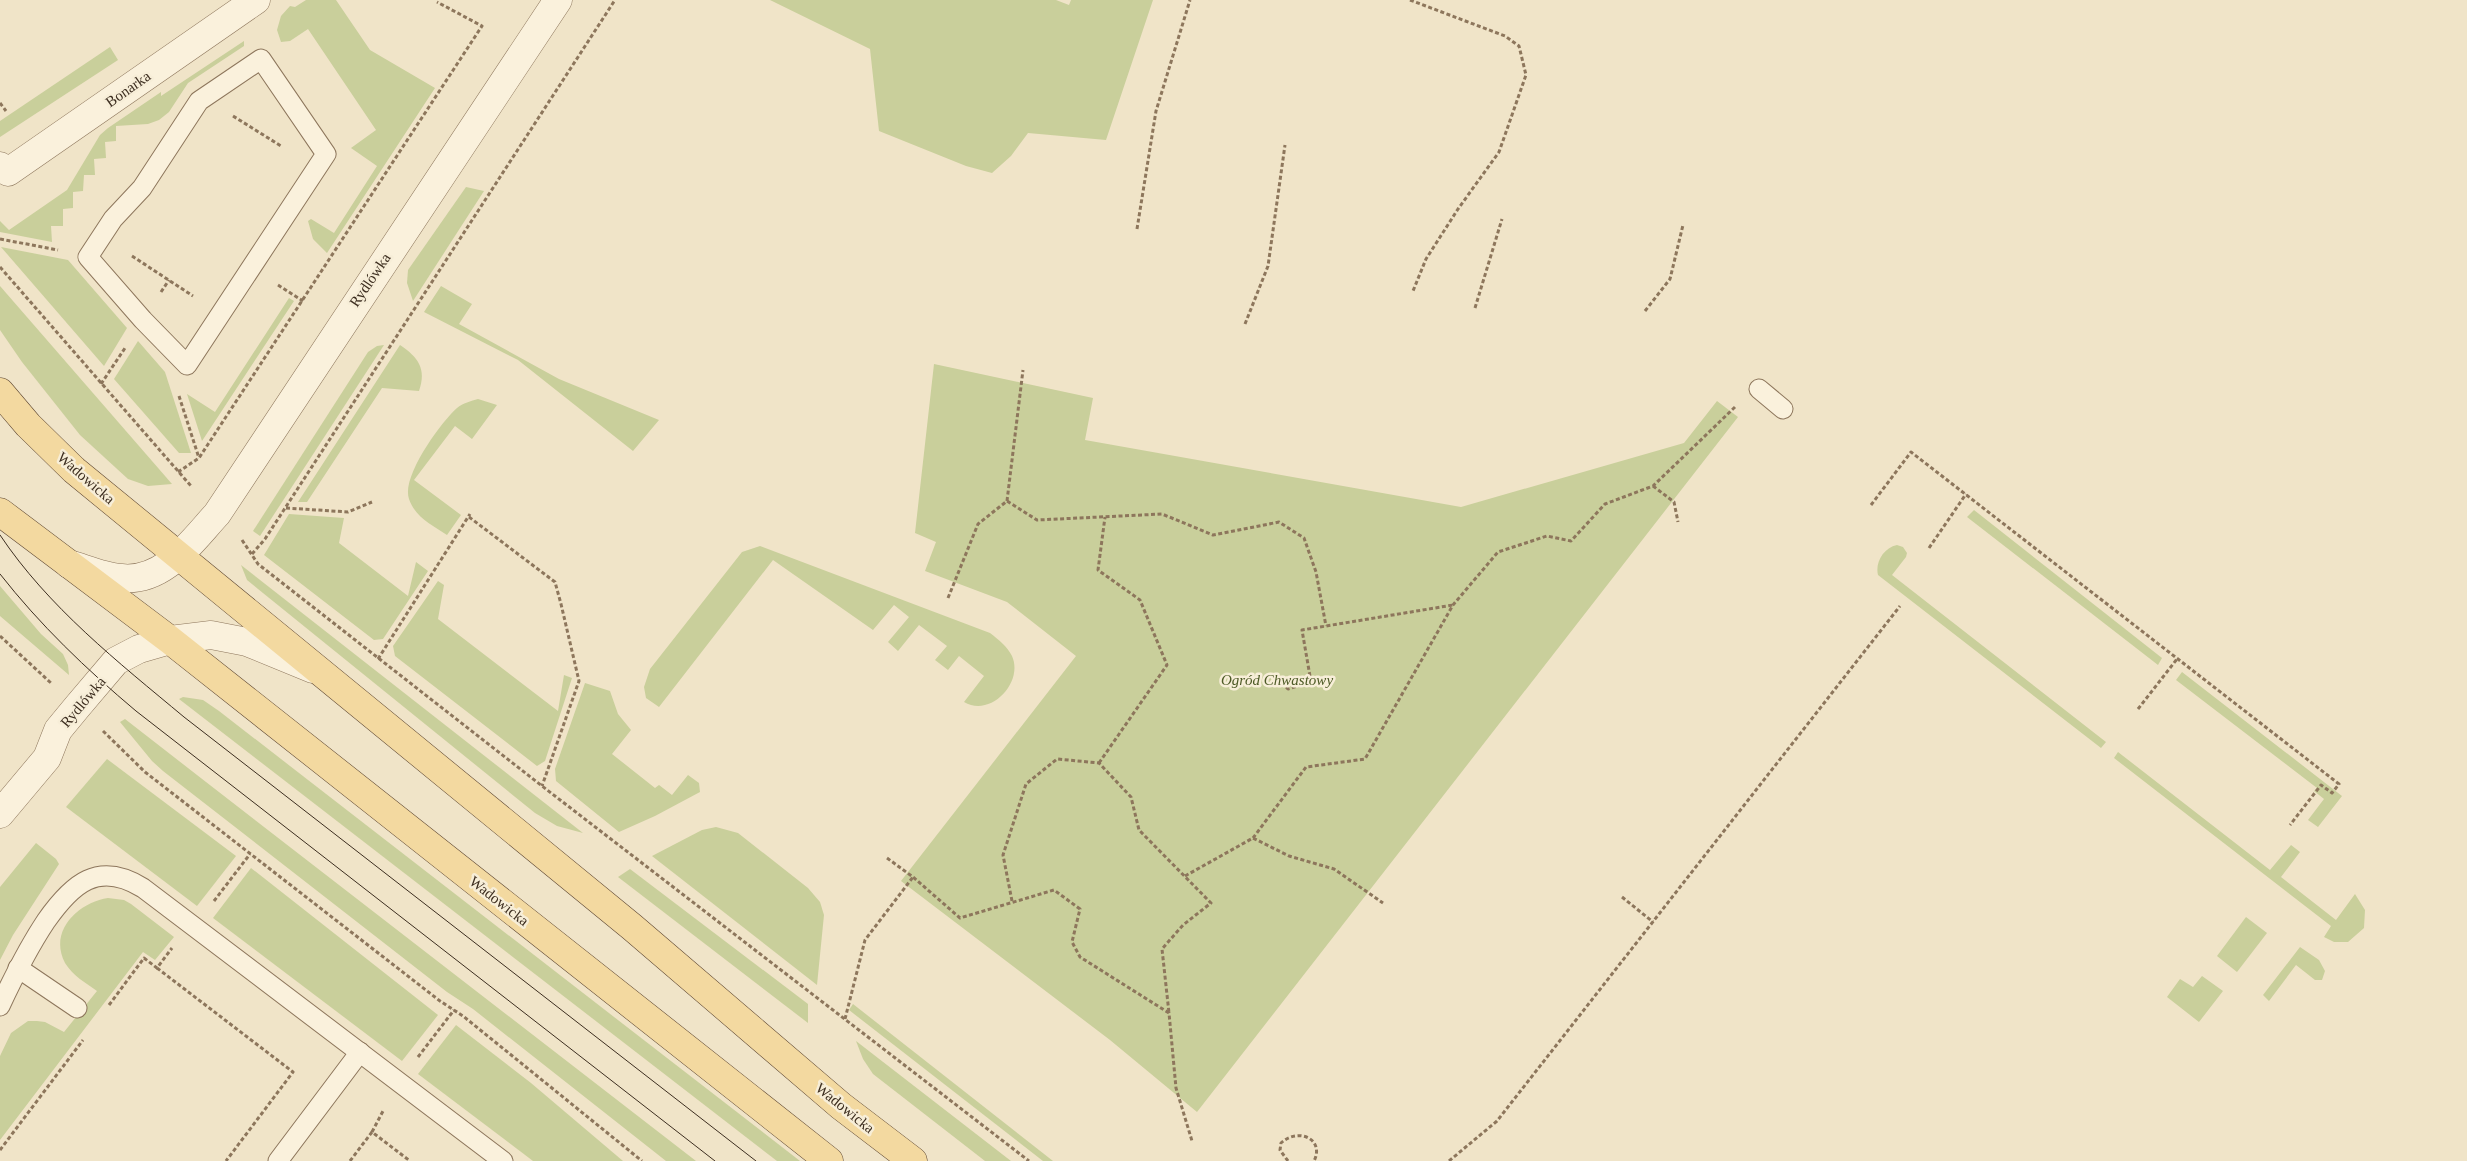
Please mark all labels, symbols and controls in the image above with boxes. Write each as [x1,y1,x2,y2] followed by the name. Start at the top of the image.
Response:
[103,68,154,110] street label: Bonarka
[346,250,394,310] street label: Rydlówka
[54,449,118,507] street label: Wadowicka
[1221,672,1333,688] park label: Ogród Chwastowy
[57,673,109,731] street label: Rydlówka
[466,873,532,929] street label: Wadowicka
[813,1080,878,1137] street label: Wadowicka

